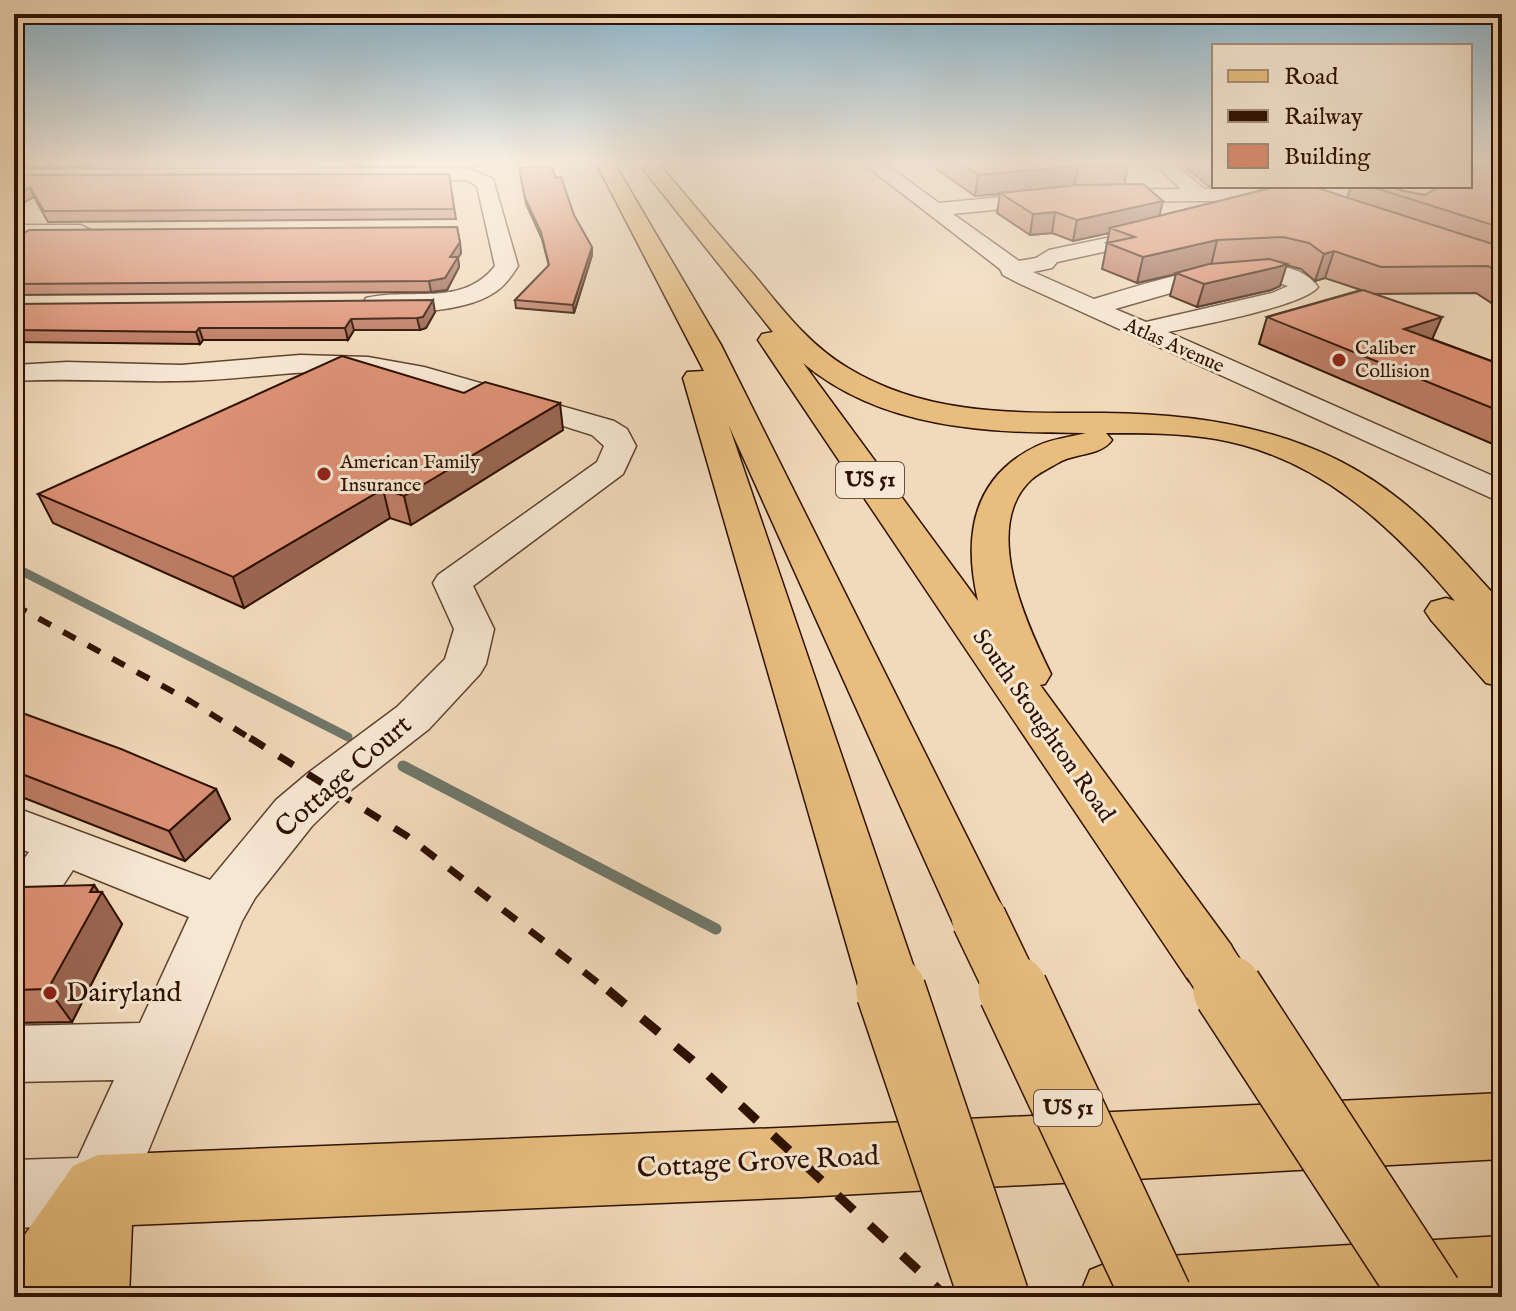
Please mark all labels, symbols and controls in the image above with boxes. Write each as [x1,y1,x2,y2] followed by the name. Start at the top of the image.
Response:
[1212,44,1472,188] legend
[1284,62,1338,93] text: Road
[1284,102,1363,133] text: Railway
[1284,142,1371,173] text: Building
[1119,312,1228,379] street label: Atlas Avenue
[1355,336,1430,384] place label: Caliber Collision
[1330,351,1348,369] marker: Caliber Collision
[339,450,480,498] place label: American Family Insurance
[836,462,904,498] road number: US 51
[315,465,333,483] marker: American Family Insurance
[965,623,1121,829] street label: South Stoughton Road
[268,708,420,846] street label: Cottage Court
[66,976,182,1011] place label: Dairyland
[41,984,59,1002] marker: Dairyland
[1034,1090,1102,1126] road number: US 51
[636,1139,880,1187] street label: Cottage Grove Road

